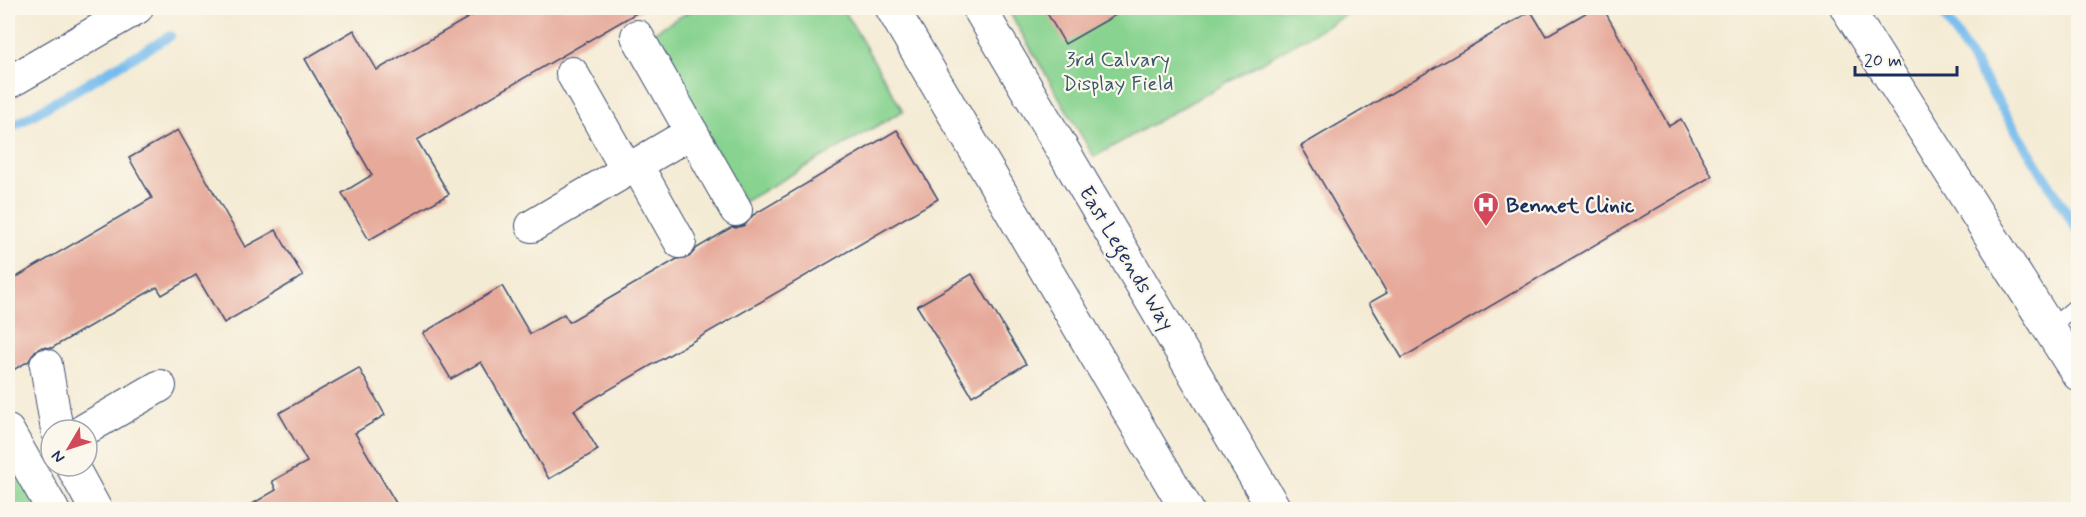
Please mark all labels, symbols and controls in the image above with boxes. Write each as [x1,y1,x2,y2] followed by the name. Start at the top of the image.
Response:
[1855,39,1957,77] scale bar
[1063,46,1173,98] park label: 3rd Calvary Display Field
[1864,49,1902,73] text: 20 m
[1070,181,1180,337] street label: East Legends Way
[1471,190,1501,228] hospital icon: Bennet Clinic
[1506,192,1635,220] place label: Bennet Clinic
[39,418,99,478] north arrow
[47,446,70,467] text: N

